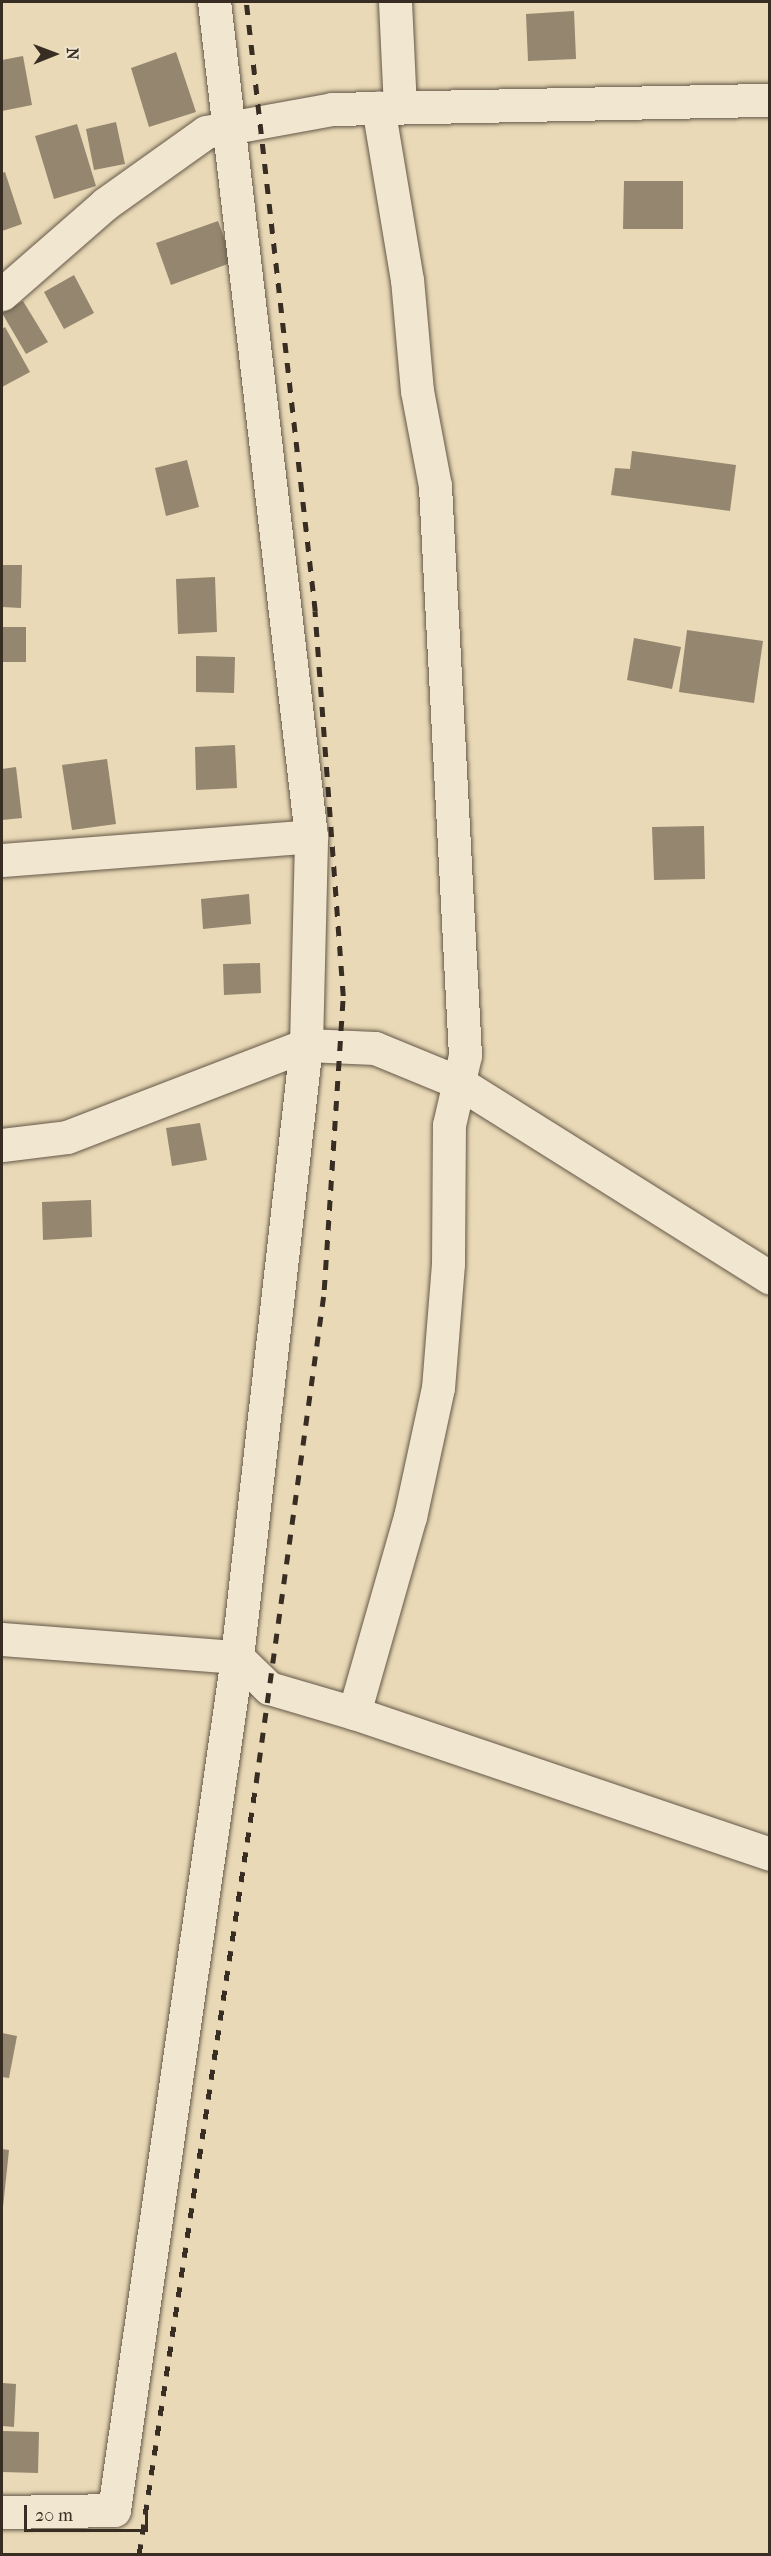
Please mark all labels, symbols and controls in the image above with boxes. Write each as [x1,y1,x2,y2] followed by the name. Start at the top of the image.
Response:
[24,24,84,84] north arrow
[63,47,82,60] text: N
[27,2493,152,2531] scale bar
[35,2505,73,2526] text: 20 m

